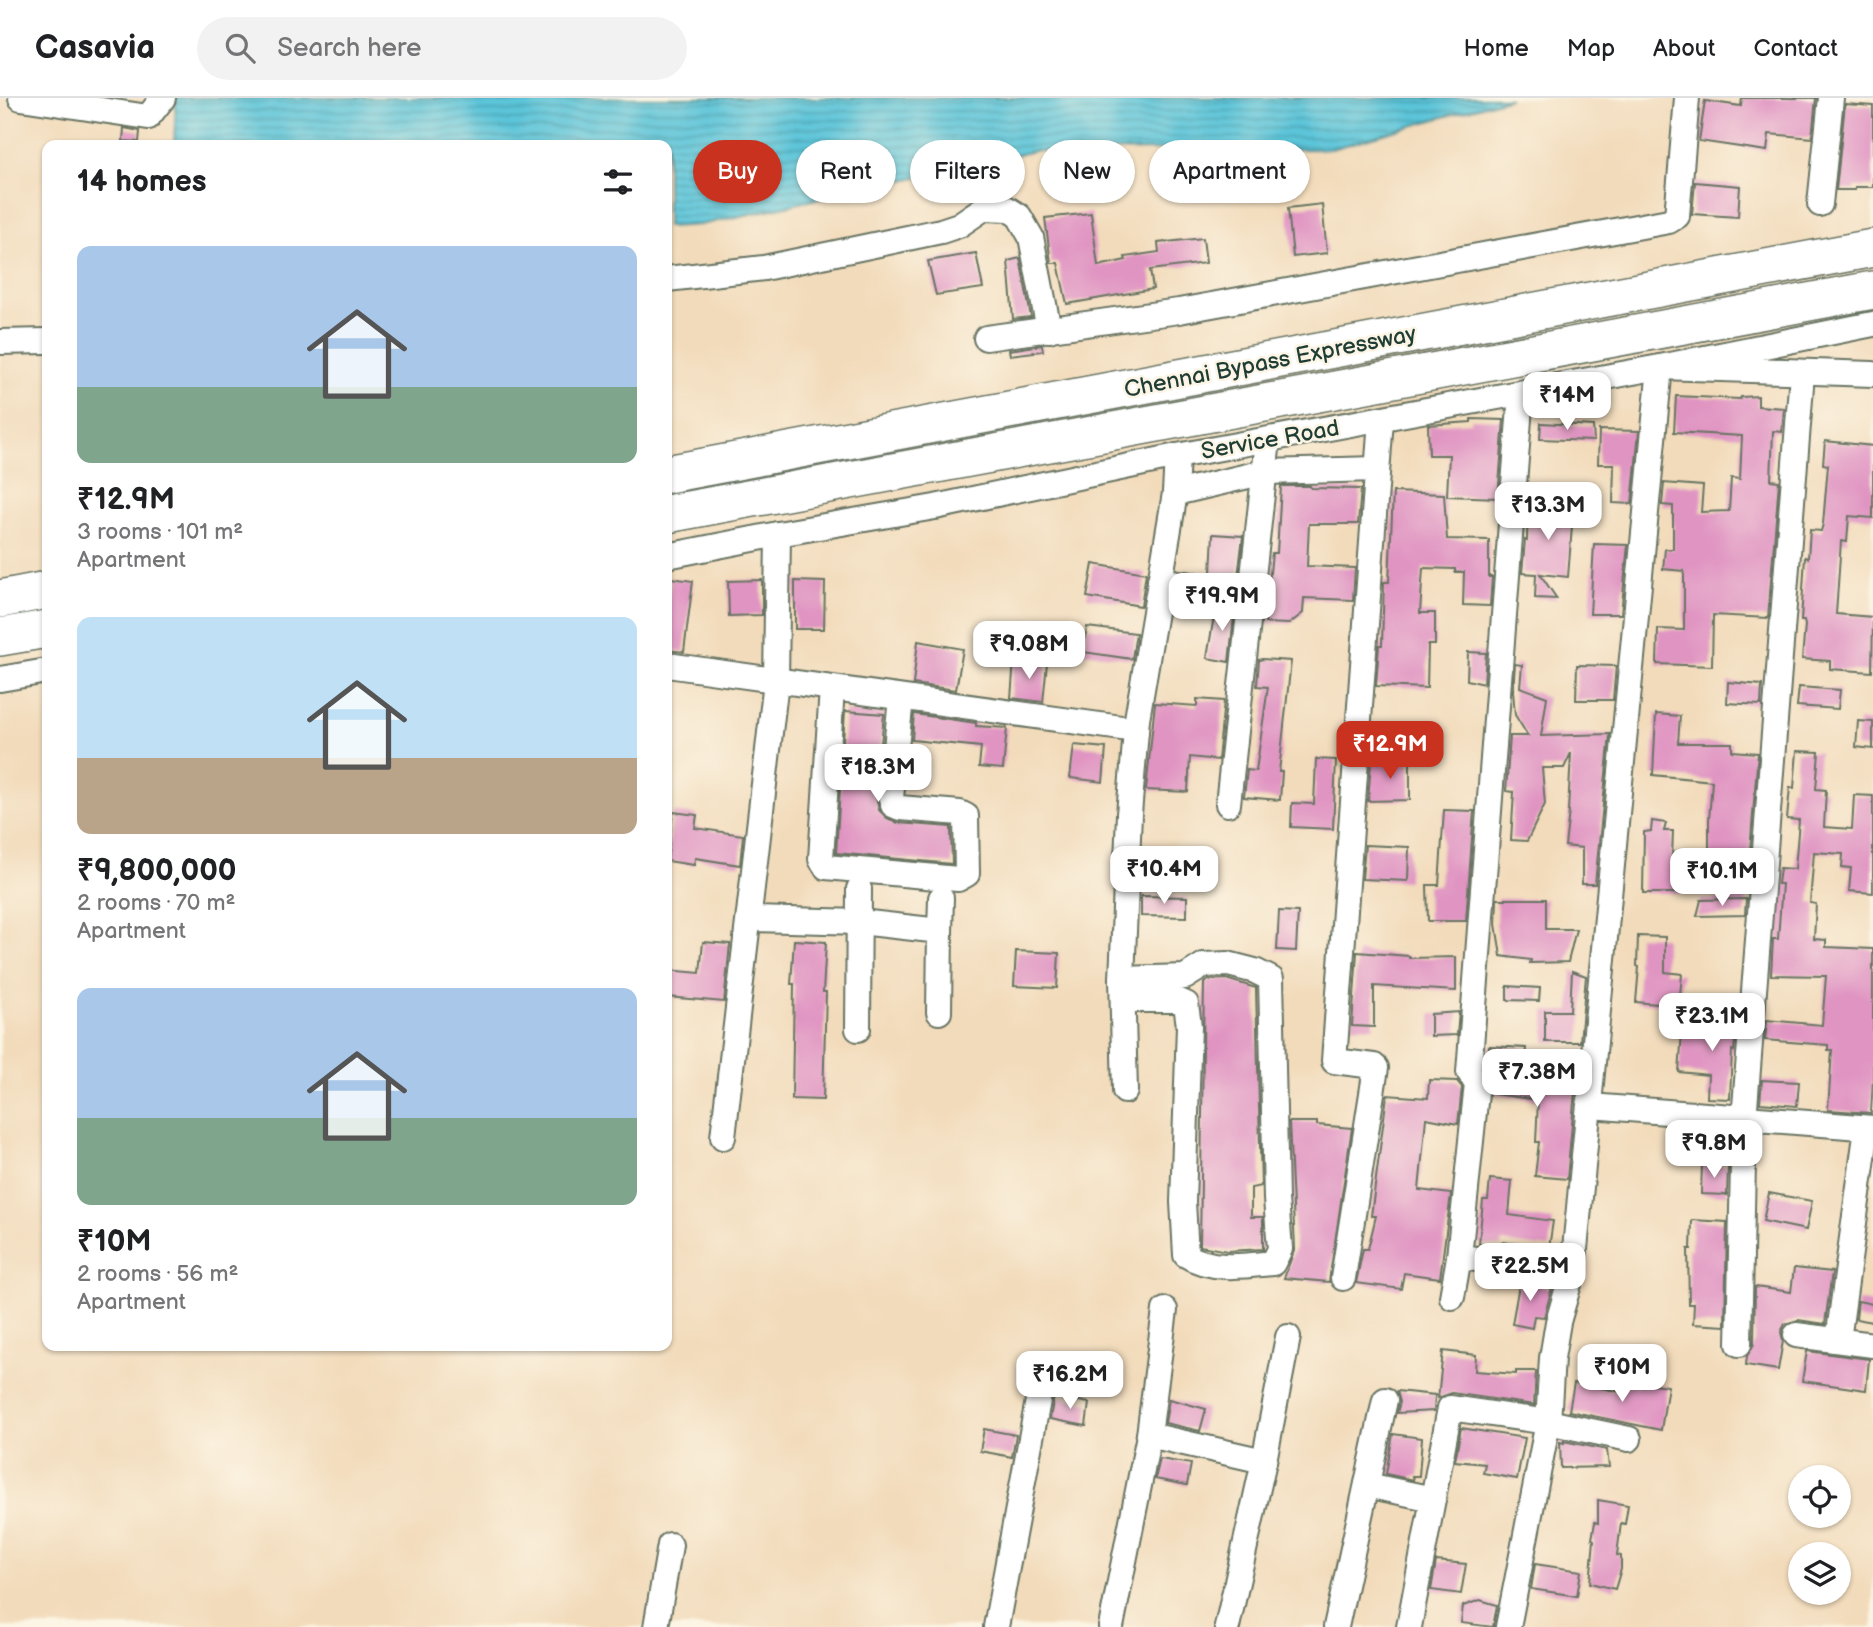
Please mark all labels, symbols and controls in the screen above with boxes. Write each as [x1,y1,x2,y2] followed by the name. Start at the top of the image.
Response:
[197,17,687,80] search box
[35,28,155,68] text: Casavia
[221,29,259,67] icon: search
[277,33,421,64] text: Search here
[1464,34,1529,63] text: Home
[1567,34,1615,63] text: Map
[1653,34,1715,63] text: About
[1753,34,1838,63] text: Contact
[693,140,782,203] chip: Buy
[796,140,896,203] chip: Rent
[910,140,1025,203] chip: Filters
[1039,140,1135,203] chip: New
[1149,140,1310,203] chip: Apartment
[599,163,637,201] icon: filters
[77,164,206,200] text: 14 homes
[294,291,420,417] icon: home
[1122,320,1419,404] street label: Chennai Bypass Expressway
[1526,372,1608,432] pin: ₹14M
[1539,381,1595,409] text: ₹14M
[1199,414,1342,466] street label: Service Road
[77,482,175,518] text: ₹12.9M
[1491,482,1605,542] pin: ₹13.3M
[1511,491,1585,519] text: ₹13.3M
[77,518,243,546] text: 3 rooms · 101 m²
[77,546,186,574] text: Apartment
[1165,574,1279,633] pin: ₹19.9M
[1185,582,1259,610] text: ₹19.9M
[972,622,1086,681] pin: ₹9.08M
[989,630,1069,658] text: ₹9.08M
[294,662,420,788] icon: home
[1333,722,1447,781] pin: ₹12.9M
[1353,730,1427,758] text: ₹12.9M
[821,744,935,804] pin: ₹18.3M
[841,753,915,781] text: ₹18.3M
[1107,846,1221,906] pin: ₹10.4M
[1665,848,1779,908] pin: ₹10.1M
[77,853,237,889] text: ₹9,800,000
[1126,855,1202,883] text: ₹10.4M
[1686,857,1758,885] text: ₹10.1M
[77,889,236,917] text: 2 rooms · 70 m²
[77,917,186,945] text: Apartment
[1655,993,1769,1053] pin: ₹23.1M
[1675,1002,1749,1030] text: ₹23.1M
[294,1033,420,1159] icon: home
[1480,1049,1594,1109] pin: ₹7.38M
[1498,1058,1576,1086] text: ₹7.38M
[1665,1121,1763,1180] pin: ₹9.8M
[1681,1129,1747,1157] text: ₹9.8M
[77,1224,151,1260] text: ₹10M
[1473,1244,1587,1303] pin: ₹22.5M
[1491,1252,1569,1280] text: ₹22.5M
[77,1260,239,1288] text: 2 rooms · 56 m²
[77,1288,186,1316] text: Apartment
[1581,1344,1663,1404] pin: ₹10M
[1013,1352,1127,1411] pin: ₹16.2M
[1594,1353,1651,1381] text: ₹10M
[1032,1360,1108,1388] text: ₹16.2M
[1788,1465,1851,1605] map controls
[1788,1465,1851,1528] button: locate
[1788,1542,1851,1605] button: layers

